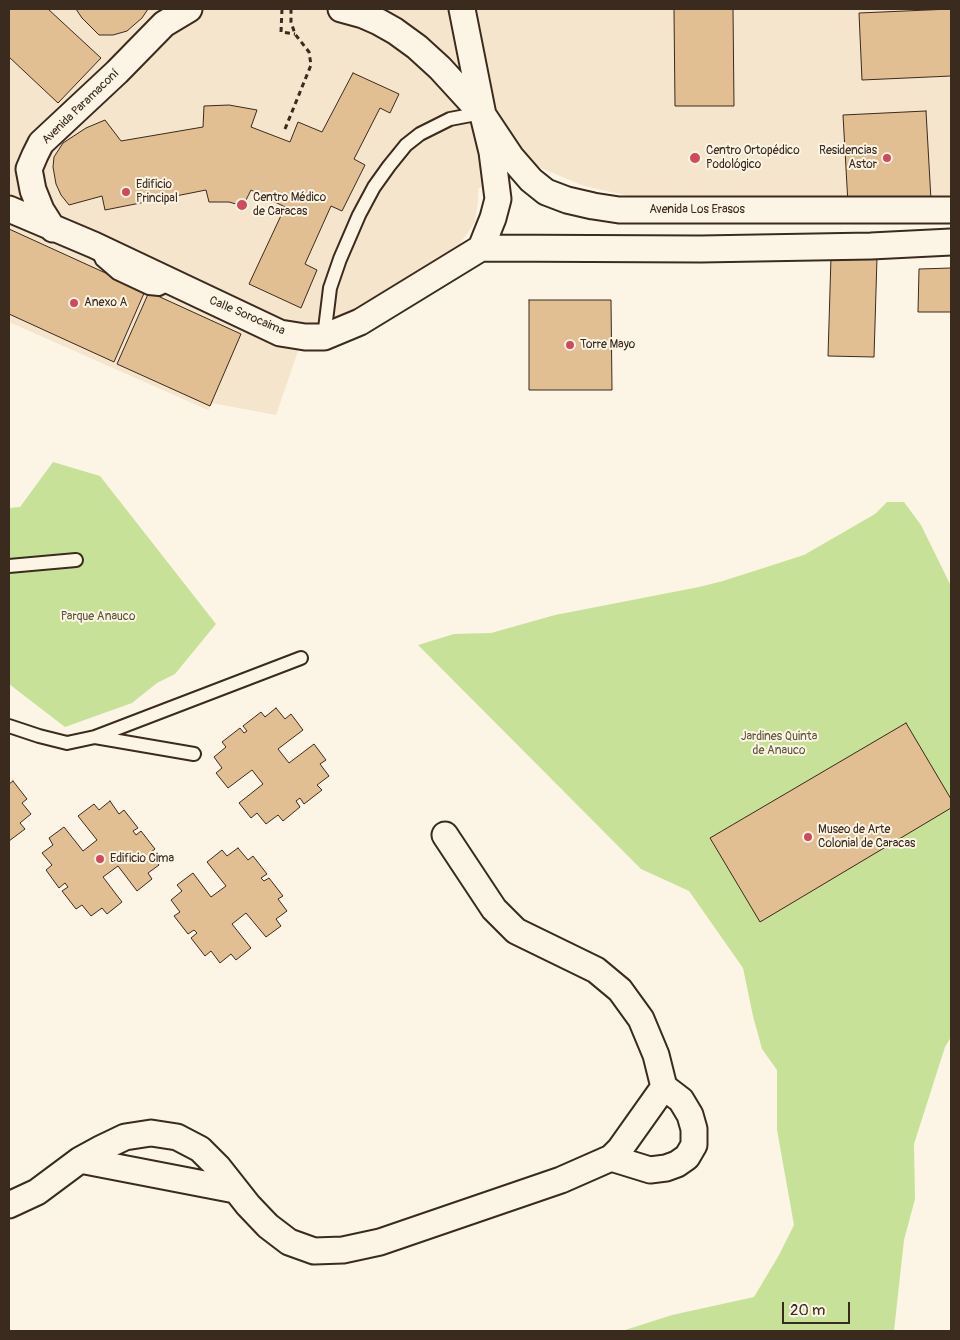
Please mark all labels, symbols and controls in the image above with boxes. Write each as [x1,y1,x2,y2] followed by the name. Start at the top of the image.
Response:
[39,67,123,147] street label: Avenida Paramaconí
[706,144,800,172] place label: Centro Ortopédico Podológico
[819,144,877,172] place label: Residencias Astor
[688,151,702,165] marker: Centro Ortopédico Podológico
[881,152,893,164] marker: Residencias Astor
[136,178,178,206] place label: Edificio Principal
[120,186,132,198] marker: Edificio Principal
[253,191,326,219] place label: Centro Médico de Caracas
[235,198,249,212] marker: Centro Médico de Caracas
[649,203,745,217] street label: Avenida Los Erasos
[207,294,287,338] street label: Calle Sorocaima
[84,296,127,310] place label: Anexo A
[68,297,80,309] marker: Anexo A
[580,338,635,352] place label: Torre Mayo
[564,339,576,351] marker: Torre Mayo
[61,610,135,624] park label: Parque Anauco
[741,730,817,758] park label: Jardines Quinta de Anauco
[818,823,915,851] place label: Museo de Arte Colonial de Caracas
[802,831,814,843] marker: Museo de Arte Colonial de Caracas
[110,852,174,866] place label: Edificio Cima
[94,853,106,865] marker: Edificio Cima
[785,1292,852,1324] scale bar
[790,1301,825,1320] text: 20 m

